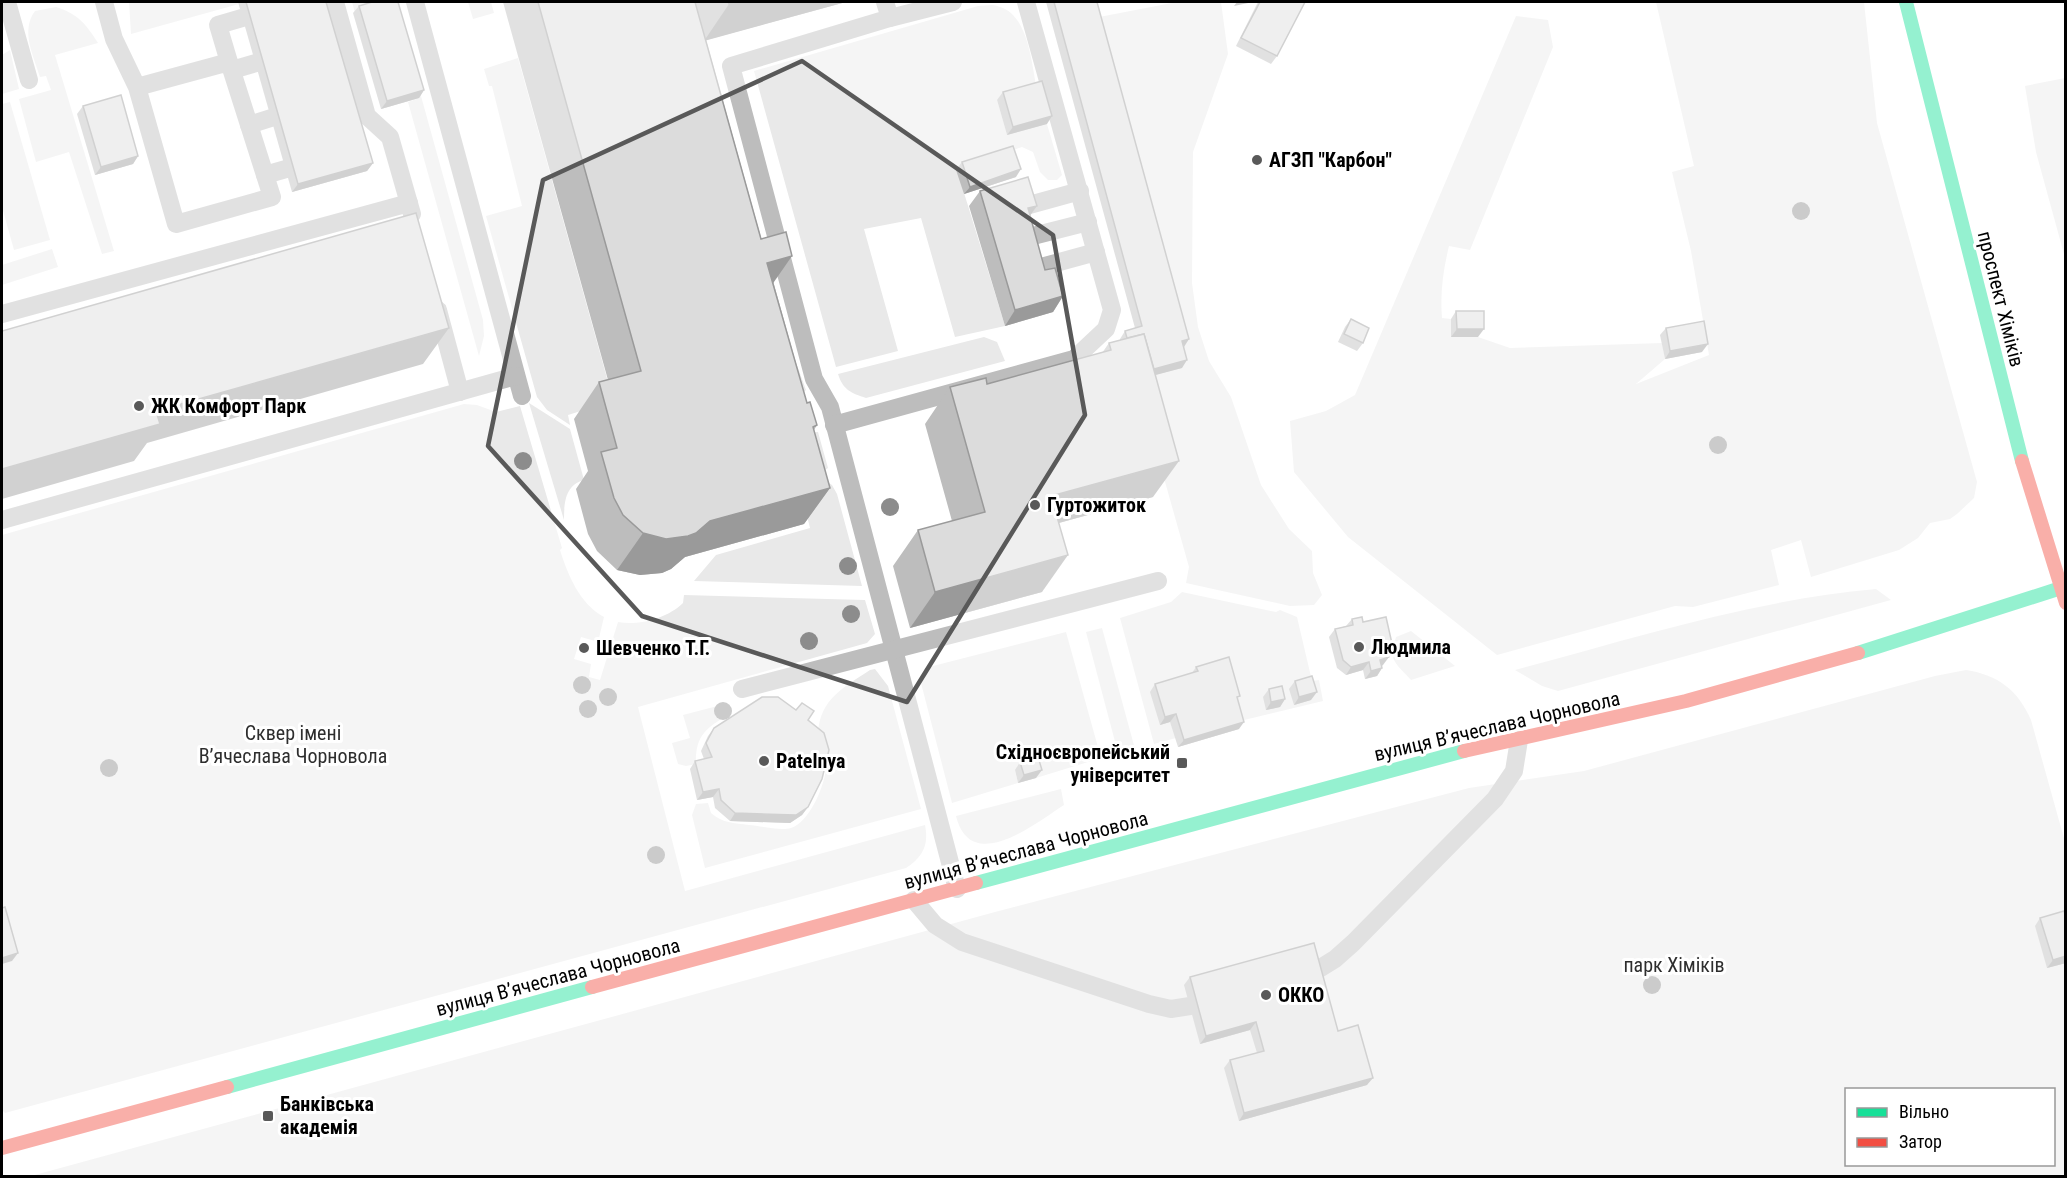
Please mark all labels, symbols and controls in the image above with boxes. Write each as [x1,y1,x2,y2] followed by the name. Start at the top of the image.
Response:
[1269,148,1392,172] place label: АГЗП "Карбон"
[1250,153,1264,167] marker: АГЗП "Карбон"
[1973,229,2029,369] street label: проспект Хіміків
[151,394,306,418] place label: ЖК Комфорт Парк
[132,399,146,413] marker: ЖК Комфорт Парк
[1047,493,1146,517] place label: Гуртожиток
[1028,498,1042,512] marker: Гуртожиток
[1371,635,1451,659] place label: Людмила
[596,636,710,660] place label: Шевченко Т.Г.
[1352,640,1366,654] marker: Людмила
[577,641,591,655] marker: Шевченко Т.Г.
[1372,686,1622,766] street label: вулиця Вʼячеслава Чорновола
[199,721,387,768] park label: Сквер імені Вʼячеслава Чорновола
[996,740,1170,787] place label: Східноєвропейський університет
[776,749,845,773] place label: Patelnya
[757,754,771,768] marker: Patelnya
[1175,756,1189,770] marker: Східноєвропейський університет
[901,806,1151,894] street label: вулиця Вʼячеслава Чорновола
[433,933,683,1021] street label: вулиця Вʼячеслава Чорновола
[1623,953,1725,977] park label: парк Хіміків
[1278,983,1324,1007] place label: ОККО
[1259,988,1273,1002] marker: ОККО
[1845,1088,2055,1166] legend
[280,1092,374,1139] place label: Банківська академія
[1899,1101,1949,1122] text: Вільно
[261,1109,275,1123] marker: Банківська академія
[1899,1131,1942,1152] text: Затор

